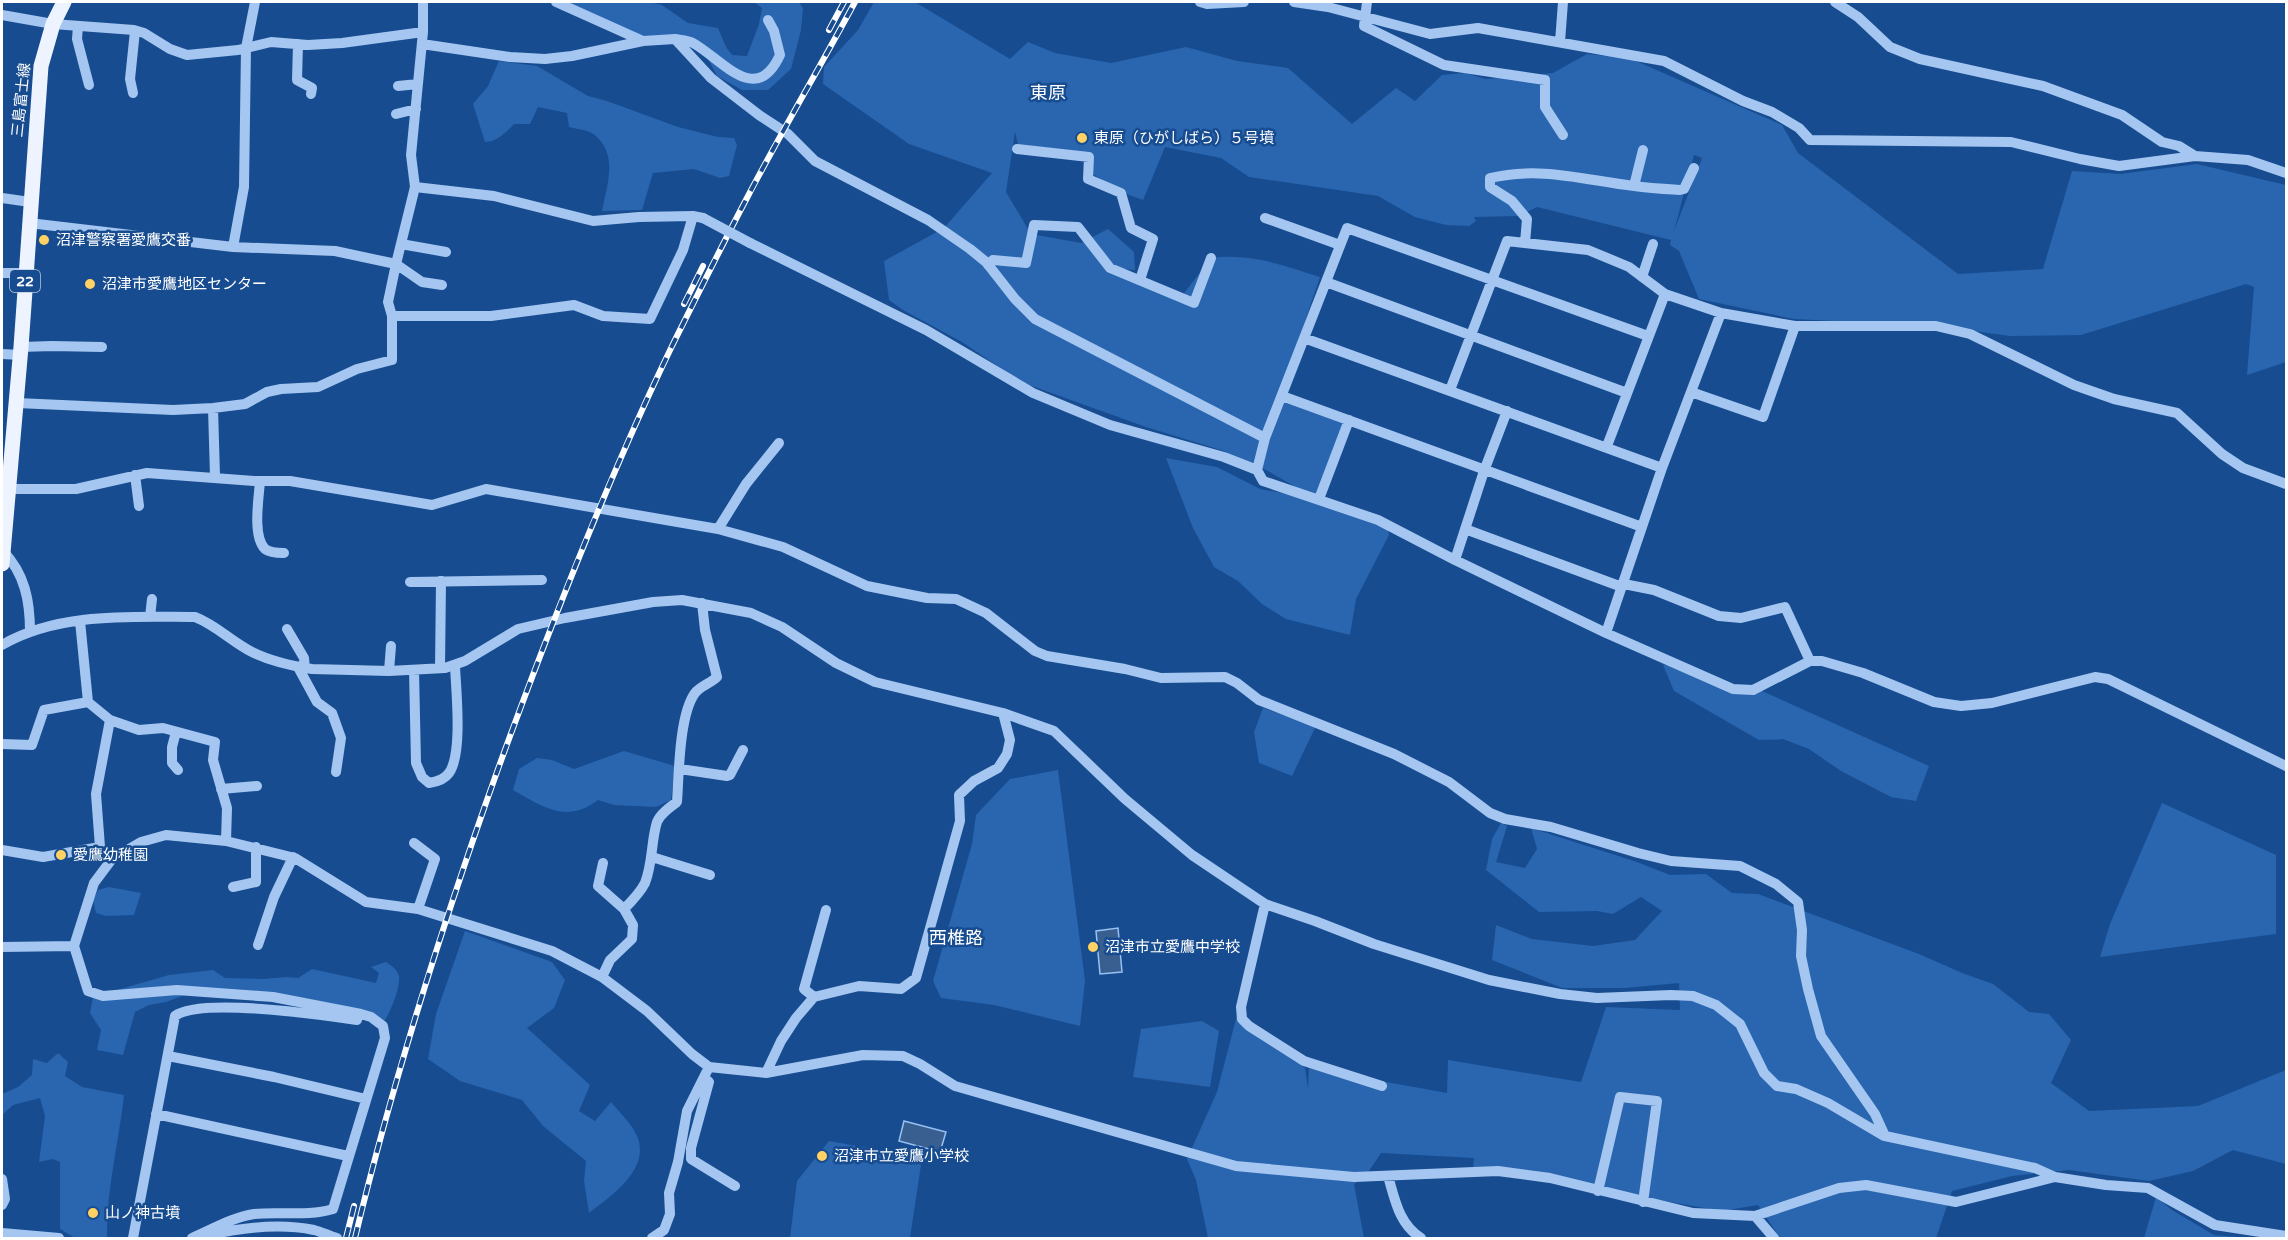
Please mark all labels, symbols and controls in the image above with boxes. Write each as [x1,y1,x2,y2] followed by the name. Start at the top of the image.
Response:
[8,62,34,138] street label: 三島富士線
[1030,82,1066,104] district label: 東原
[1094,129,1274,147] place label: 東原（ひがしばら）５号墳
[1075,131,1089,145] marker: 東原（ひがしばら）５号墳
[56,231,191,249] place label: 沼津警察署愛鷹交番
[37,233,51,247] marker: 沼津警察署愛鷹交番
[10,270,40,292] road number: 22
[102,275,267,293] place label: 沼津市愛鷹地区センター
[83,277,97,291] marker: 沼津市愛鷹地区センター
[73,846,148,864] place label: 愛鷹幼稚園
[54,848,68,862] marker: 愛鷹幼稚園
[929,927,983,949] district label: 西椎路
[1105,938,1240,956] place label: 沼津市立愛鷹中学校
[1086,940,1100,954] marker: 沼津市立愛鷹中学校
[834,1147,969,1165] place label: 沼津市立愛鷹小学校
[815,1149,829,1163] marker: 沼津市立愛鷹小学校
[105,1204,180,1222] place label: 山ノ神古墳
[86,1206,100,1220] marker: 山ノ神古墳

